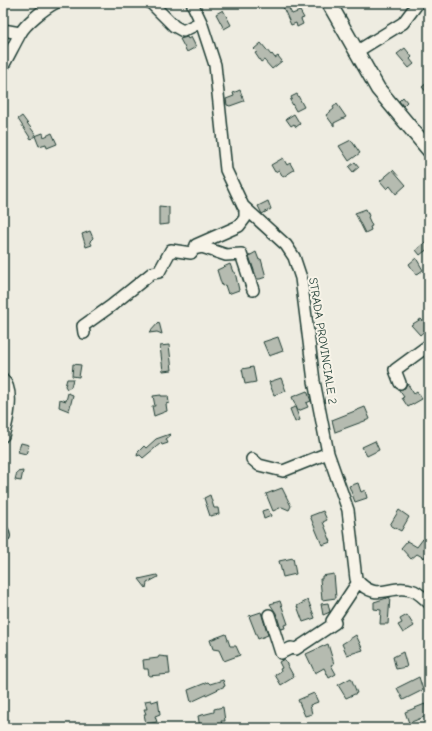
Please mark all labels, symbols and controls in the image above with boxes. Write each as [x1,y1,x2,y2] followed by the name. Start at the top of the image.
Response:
[306,276,340,406] street label: STRADA PROVINCIALE 2

